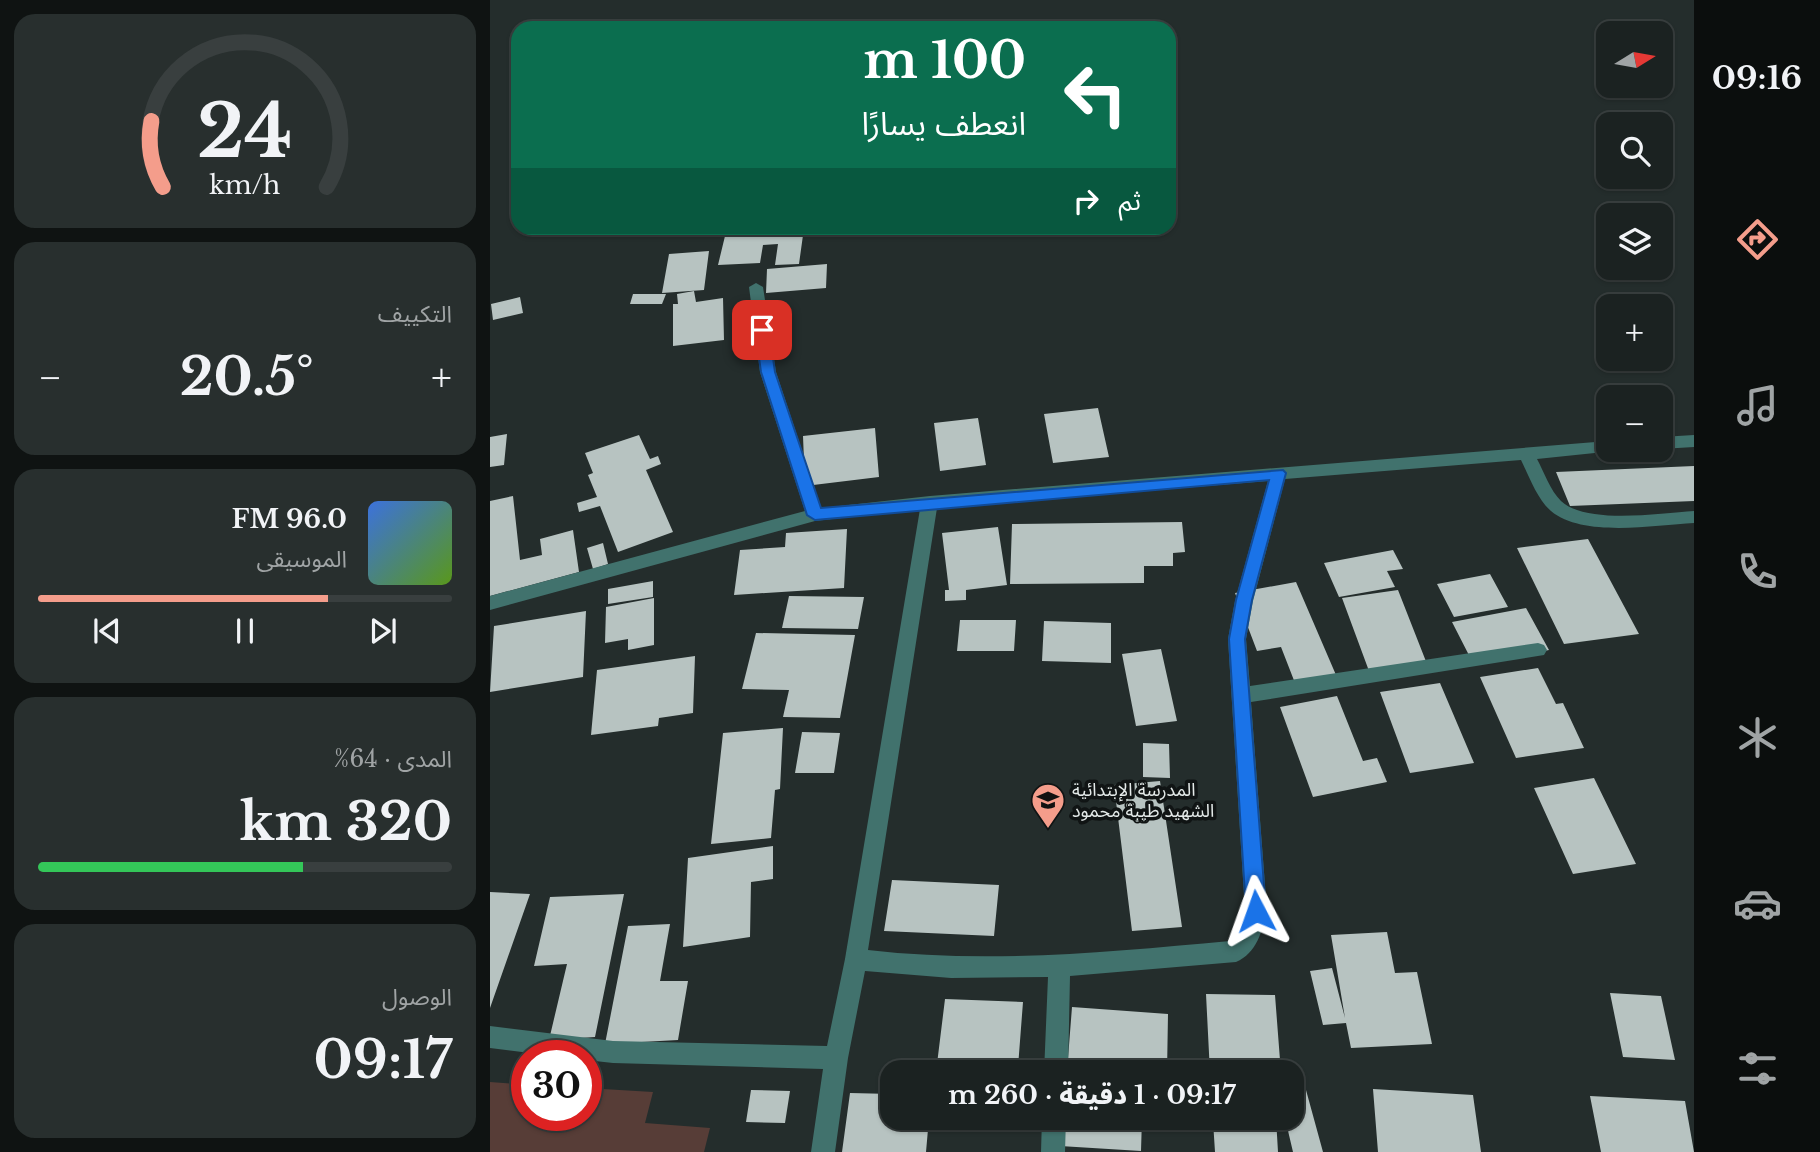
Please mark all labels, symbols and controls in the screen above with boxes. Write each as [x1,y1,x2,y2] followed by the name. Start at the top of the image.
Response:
[1596,21,1673,98] north arrow
[1596,21,1673,462] map controls
[863,30,1026,91] text: 100 m
[1050,49,1141,140] icon: left
[1712,58,1802,98] text: 09:16
[197,86,293,177] text: 24
[861,104,1026,144] text: انعطف يسارًا
[1596,112,1673,189] button: search
[210,170,280,201] text: km/h
[1067,182,1105,220] icon: right
[1119,185,1141,217] text: ثم
[1596,203,1673,280] button: layers
[1733,215,1782,264] icon: directions
[1596,294,1673,371] button: +
[378,300,452,328] text: التكييف
[732,300,792,360] pin
[743,311,781,349] icon: arrive
[180,345,314,409] text: 20.5°
[38,354,62,401] text: −
[431,354,452,401] text: +
[1733,381,1782,430] icon: music
[1596,385,1673,462] button: −
[231,503,347,535] text: 96.0 FM
[256,545,347,573] text: الموسيقى
[1733,547,1782,596] icon: phone
[88,612,126,650] icon: previous
[226,612,264,650] icon: pause
[364,612,402,650] icon: next
[1733,713,1782,762] icon: climate
[334,745,452,773] text: المدى · 64%
[1072,779,1214,822] place label: المدرسة الإبتدائية الشهيد طيبة محمود
[1029,781,1067,830] school or university icon: المدرسة الإبتدائية الشهيد طيبة محمود
[240,790,452,854] text: 320 km
[1219,874,1293,948] position arrow
[1733,879,1782,928] icon: car
[382,983,452,1011] text: الوصول
[313,1028,452,1092] text: 09:17
[511,1040,602,1131] speed limit sign: 30
[1733,1044,1782,1093] icon: filters
[948,1079,1236,1111] text: 09:17 · 1 دقيقة · 260 m

